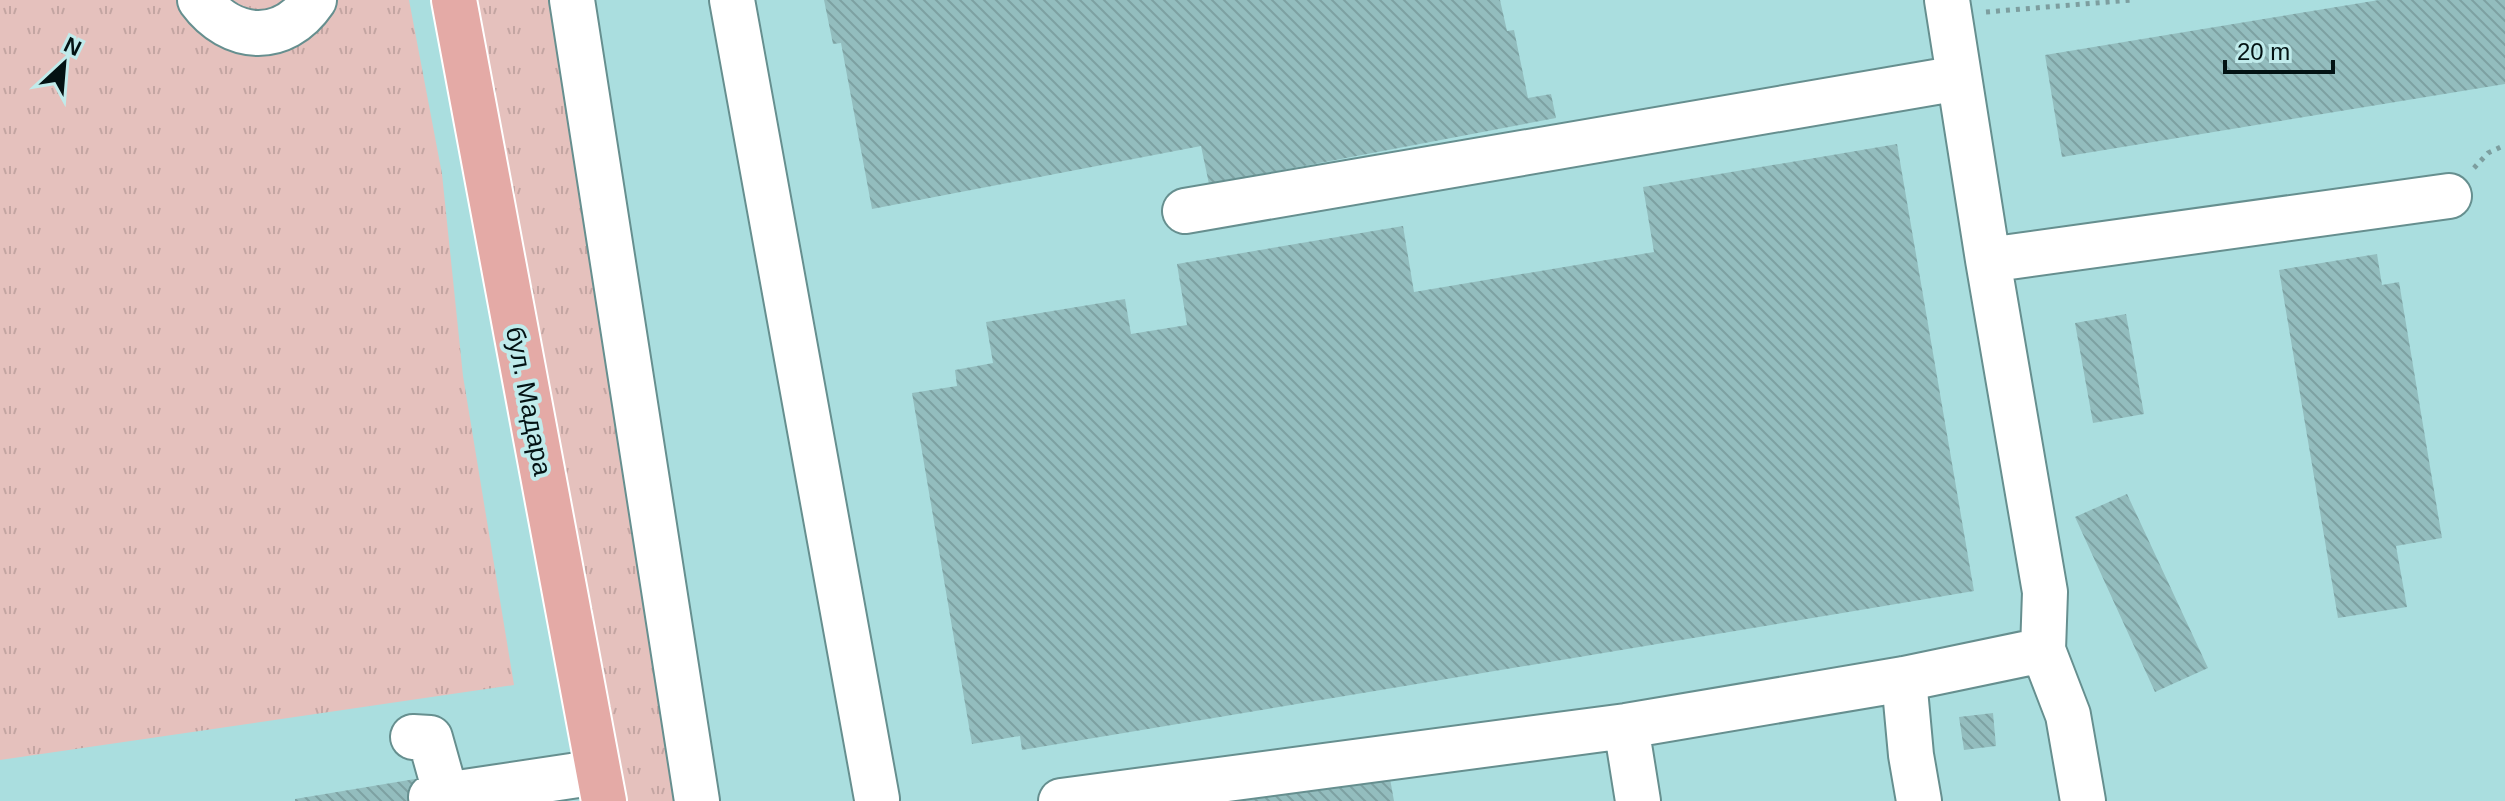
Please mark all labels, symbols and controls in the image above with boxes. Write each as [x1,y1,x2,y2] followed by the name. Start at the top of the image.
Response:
[24,24,104,104] north arrow
[2225,24,2333,74] scale bar
[60,32,85,61] text: N
[2237,38,2290,65] text: 20 m
[500,324,558,479] street label: бул. Мадара

